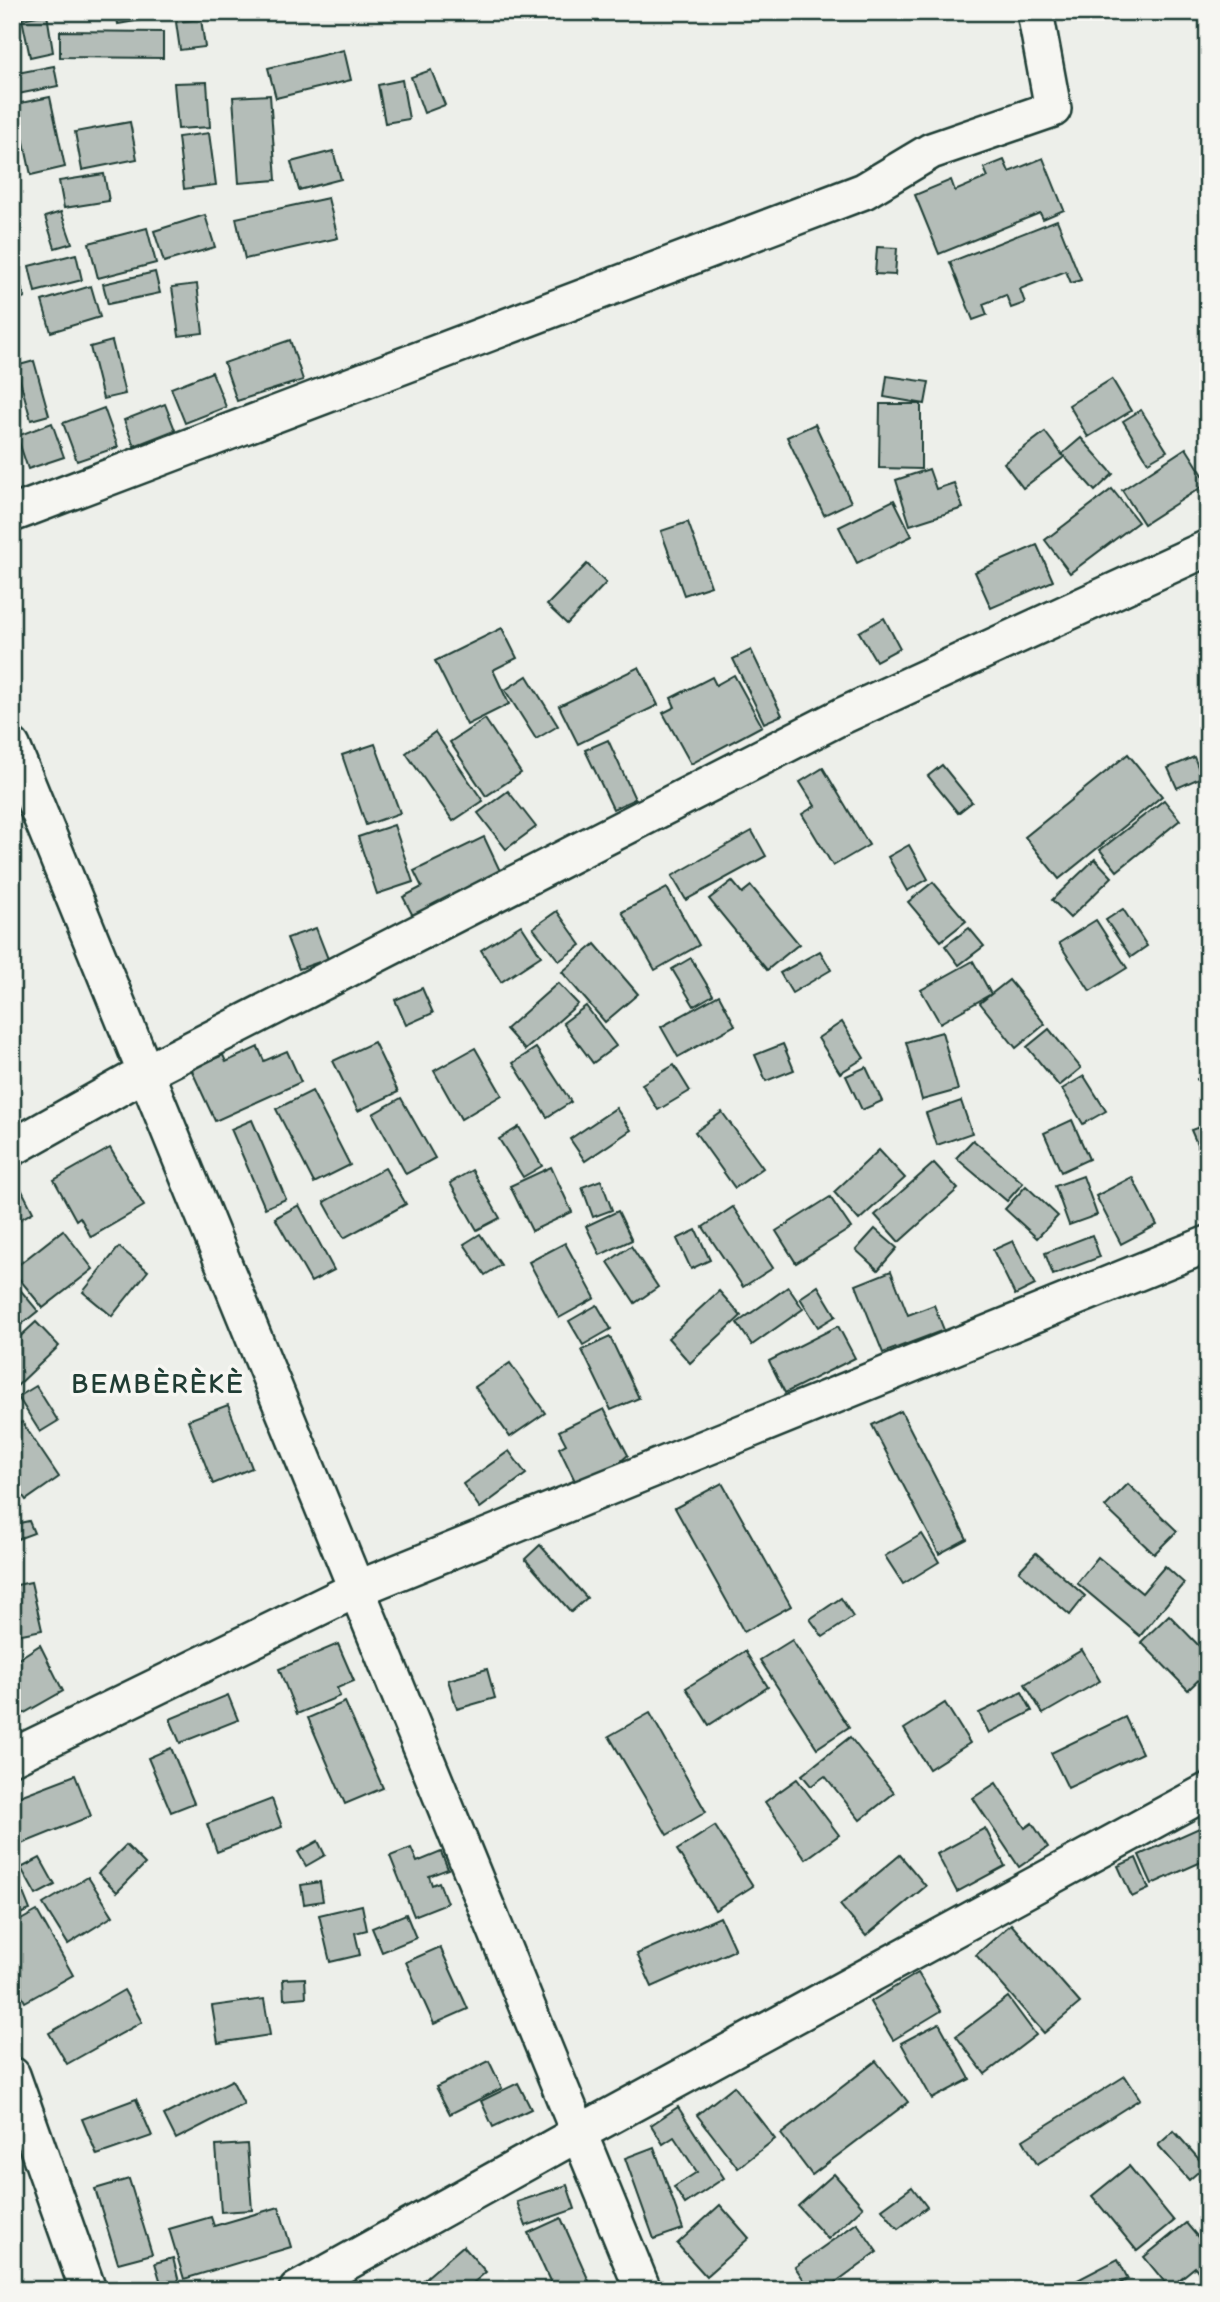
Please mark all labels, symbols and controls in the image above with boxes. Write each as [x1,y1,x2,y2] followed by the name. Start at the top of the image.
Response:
[71,1367,245,1400] district label: BEMBÈRÈKÈ

